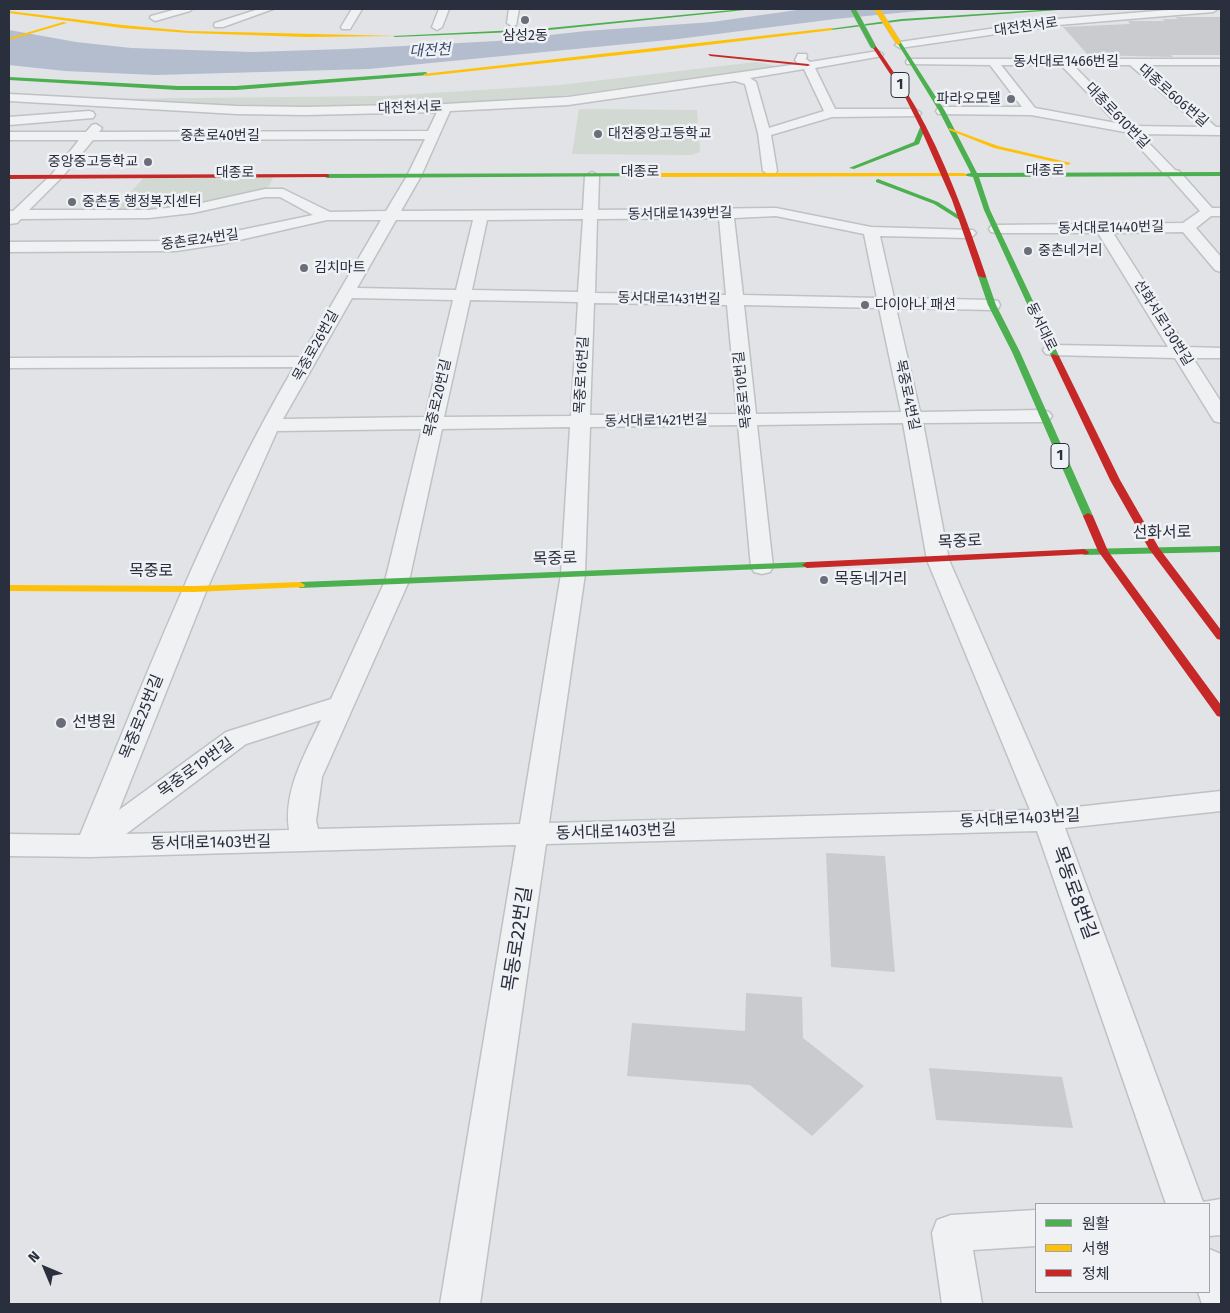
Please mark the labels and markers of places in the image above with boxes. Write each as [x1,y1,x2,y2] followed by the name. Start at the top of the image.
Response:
[519,14,531,26] marker: 삼성2동
[502,28,548,44] place label: 삼성2동
[937,91,1001,107] place label: 파라오모텔
[1005,93,1017,105] marker: 파라오모텔
[608,126,711,142] place label: 대전중앙고등학교
[592,128,604,140] marker: 대전중앙고등학교
[48,154,138,170] place label: 중앙중고등학교
[142,156,154,168] marker: 중앙중고등학교
[82,194,202,210] place label: 중촌동 행정복지센터
[66,196,78,208] marker: 중촌동 행정복지센터
[1038,243,1102,259] place label: 중촌네거리
[1022,245,1034,257] marker: 중촌네거리
[314,260,366,276] place label: 김치마트
[298,262,310,274] marker: 김치마트
[875,297,956,313] place label: 다이아나 패션
[859,299,871,311] marker: 다이아나 패션
[834,570,908,590] place label: 목동네거리
[818,574,830,586] marker: 목동네거리
[72,713,116,733] place label: 선병원
[54,716,68,730] marker: 선병원

